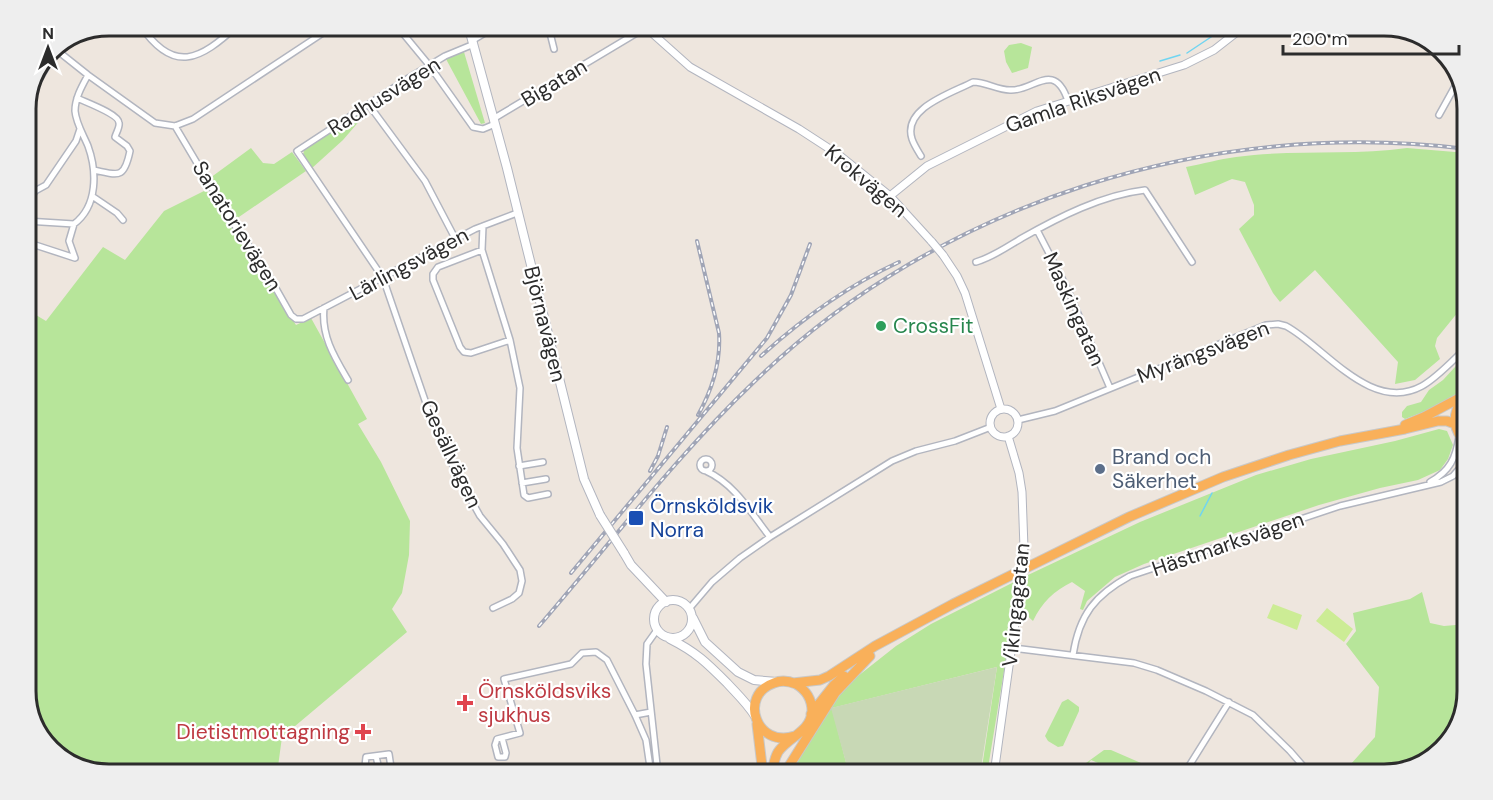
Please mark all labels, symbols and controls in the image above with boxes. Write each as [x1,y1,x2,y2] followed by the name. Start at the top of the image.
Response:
[18,18,78,78] north arrow
[1283,18,1458,56] scale bar
[42,23,54,44] text: N
[1292,27,1348,51] text: 200 m
[322,50,446,142] street label: Radhusvägen
[516,52,592,114] street label: Bigatan
[1002,60,1164,140] street label: Gamla Riksvägen
[819,138,913,224] street label: Krokvägen
[186,156,288,296] street label: Sanatorievägen
[345,221,473,307] street label: Lärlingsvägen
[1036,248,1112,370] street label: Maskingatan
[517,263,573,385] street label: Björnavägen
[893,312,973,340] place label: CrossFit
[1133,314,1273,390] street label: Myrängsvägen
[874,319,888,333] marker: CrossFit
[414,395,488,513] street label: Gesällvägen
[1112,443,1211,495] place label: Brand och Säkerhet
[1093,462,1107,476] marker: Brand och Säkerhet
[650,492,774,544] place label: Örnsköldsvik Norra
[1148,505,1308,583] street label: Hästmarksvägen
[627,509,645,527] marker: Örnsköldsvik Norra
[996,542,1036,668] street label: Vikingagatan
[478,677,611,729] place label: Örnsköldsviks sjukhus
[456,694,474,712] marker: Örnsköldsviks sjukhus
[176,718,350,746] place label: Dietistmottagning
[354,723,372,741] marker: Dietistmottagning

